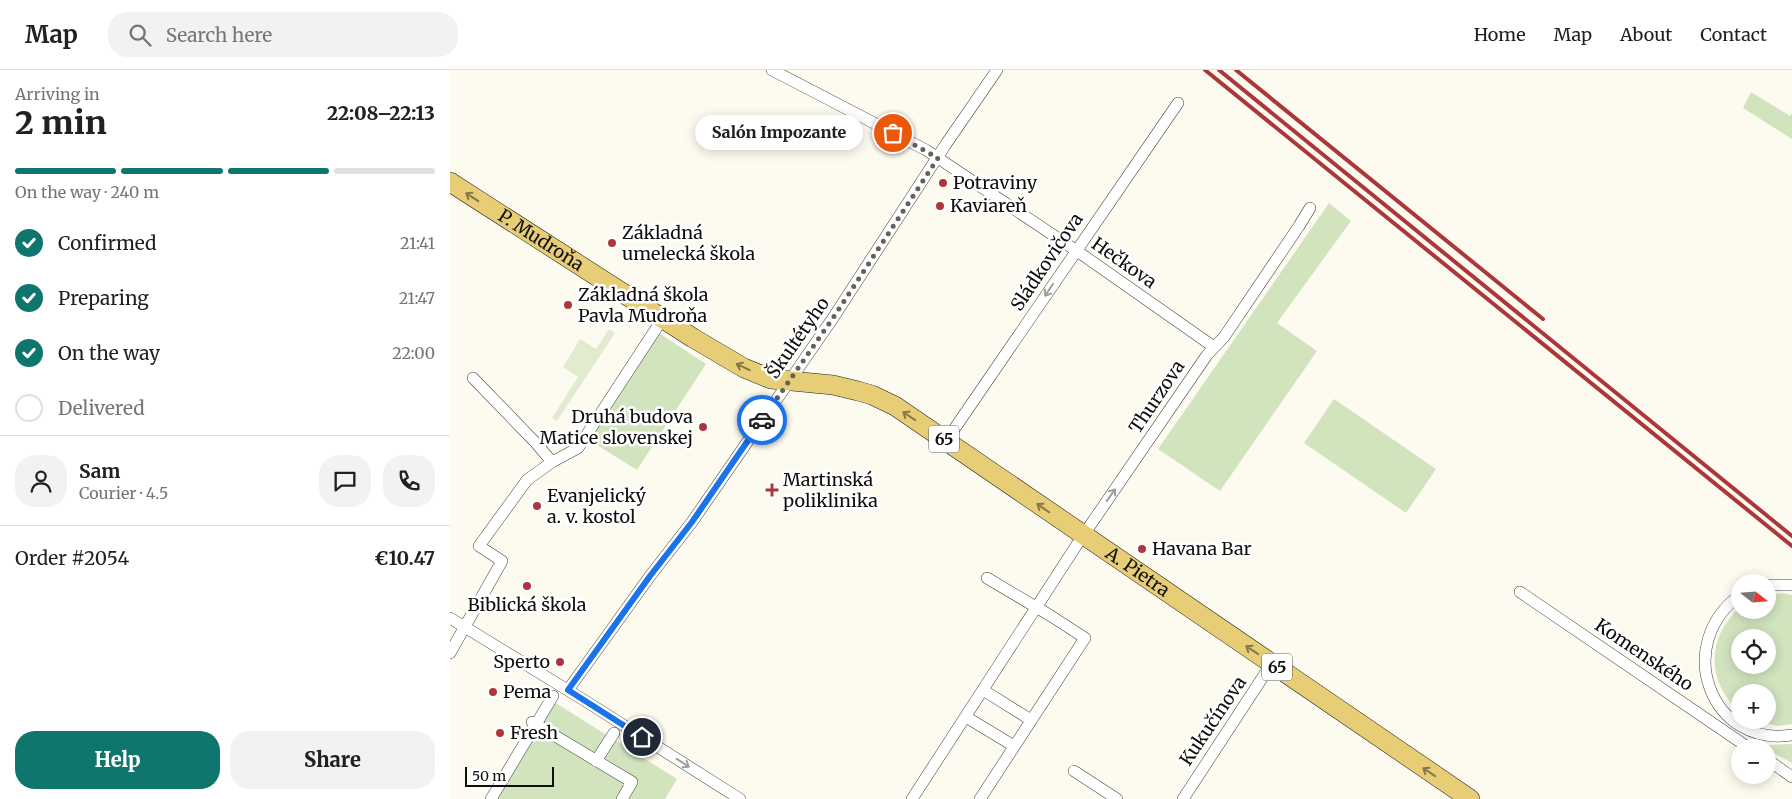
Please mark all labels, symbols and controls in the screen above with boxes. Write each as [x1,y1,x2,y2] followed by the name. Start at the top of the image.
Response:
[108,12,458,57] search box
[25,19,78,50] text: Map
[126,21,154,49] icon: search
[166,23,272,47] text: Search here
[1474,23,1526,46] text: Home
[1554,23,1592,46] text: Map
[1620,23,1672,46] text: About
[1700,23,1767,46] text: Contact
[15,84,100,104] text: Arriving in
[327,101,435,125] text: 22:08–22:13
[15,103,107,143] text: 2 min
[872,112,914,154] pin
[695,116,863,150] callout: Salón Impozante
[879,119,907,147] icon: bag
[712,122,846,142] text: Salón Impozante
[953,171,1038,194] place label: Potraviny
[937,177,949,189] marker: Potraviny
[15,182,159,202] text: On the way · 240 m
[466,191,480,201] one-way arrow
[950,194,1027,217] place label: Kaviareň
[934,200,946,212] marker: Kaviareň
[494,204,589,276] street label: P. Mudroňa
[1005,208,1088,315] street label: Sládkovičova
[622,221,755,265] place label: Základná umelecká škola
[15,229,43,257] icon: check
[58,231,156,255] text: Confirmed
[1087,232,1161,293] street label: Hečkova
[400,233,435,253] text: 21:41
[606,237,618,249] marker: Základná umelecká škola
[578,283,709,327] place label: Základná škola Pavla Mudroňa
[1043,283,1053,297] one-way arrow
[15,284,43,312] icon: check
[58,286,149,310] text: Preparing
[399,288,435,308] text: 21:47
[761,293,834,383] street label: Škultétyho
[562,299,574,311] marker: Základná škola Pavla Mudroňa
[15,339,43,367] icon: check
[58,341,160,365] text: On the way
[392,343,435,363] text: 22:00
[1124,356,1190,438] street label: Thurzova
[736,362,751,371] one-way arrow
[737,395,787,445] courier
[58,396,145,420] text: Delivered
[540,405,693,449] place label: Druhá budova Matice slovenskej
[748,406,776,434] icon: car
[903,411,917,421] one-way arrow
[697,421,709,433] marker: Druhá budova Matice slovenskej
[929,426,959,452] road number: 65
[15,455,67,507] button: person
[319,455,371,507] button: chat
[383,455,435,507] button: phone
[79,459,120,483] text: Sam
[783,468,878,512] place label: Martinská poliklinika
[79,483,168,503] text: Courier · 4.5
[765,483,779,497] marker: Martinská poliklinika
[547,484,647,528] place label: Evanjelický a. v. kostol
[1106,488,1116,502] one-way arrow
[531,500,543,512] marker: Evanjelický a. v. kostol
[1036,503,1050,513] one-way arrow
[1152,537,1252,560] place label: Havana Bar
[1100,541,1175,602] street label: A. Pietra
[1136,543,1148,555] marker: Havana Bar
[15,546,129,570] text: Order #2054
[374,546,435,570] text: €10.47
[1731,574,1776,619] north arrow
[1731,574,1776,784] map controls
[521,580,533,592] marker: Biblická škola
[468,593,587,616] place label: Biblická škola
[1591,613,1698,696] street label: Komenského
[1731,629,1776,674] button: locate
[1246,645,1260,655] one-way arrow
[493,650,550,673] place label: Sperto
[1262,654,1292,680] road number: 65
[554,656,566,668] marker: Sperto
[1174,671,1251,770] street label: Kukučínova
[503,680,552,703] place label: Pema
[1731,684,1776,729] button: +
[487,686,499,698] marker: Pema
[621,716,663,758] pin
[510,721,558,744] place label: Fresh
[628,723,656,751] icon: home
[494,727,506,739] marker: Fresh
[15,731,220,789] button: Help
[230,731,435,789] button: Share
[1731,739,1776,784] button: −
[676,757,690,768] one-way arrow
[465,764,554,787] scale bar
[472,767,506,785] text: 50 m
[1422,767,1436,777] one-way arrow

